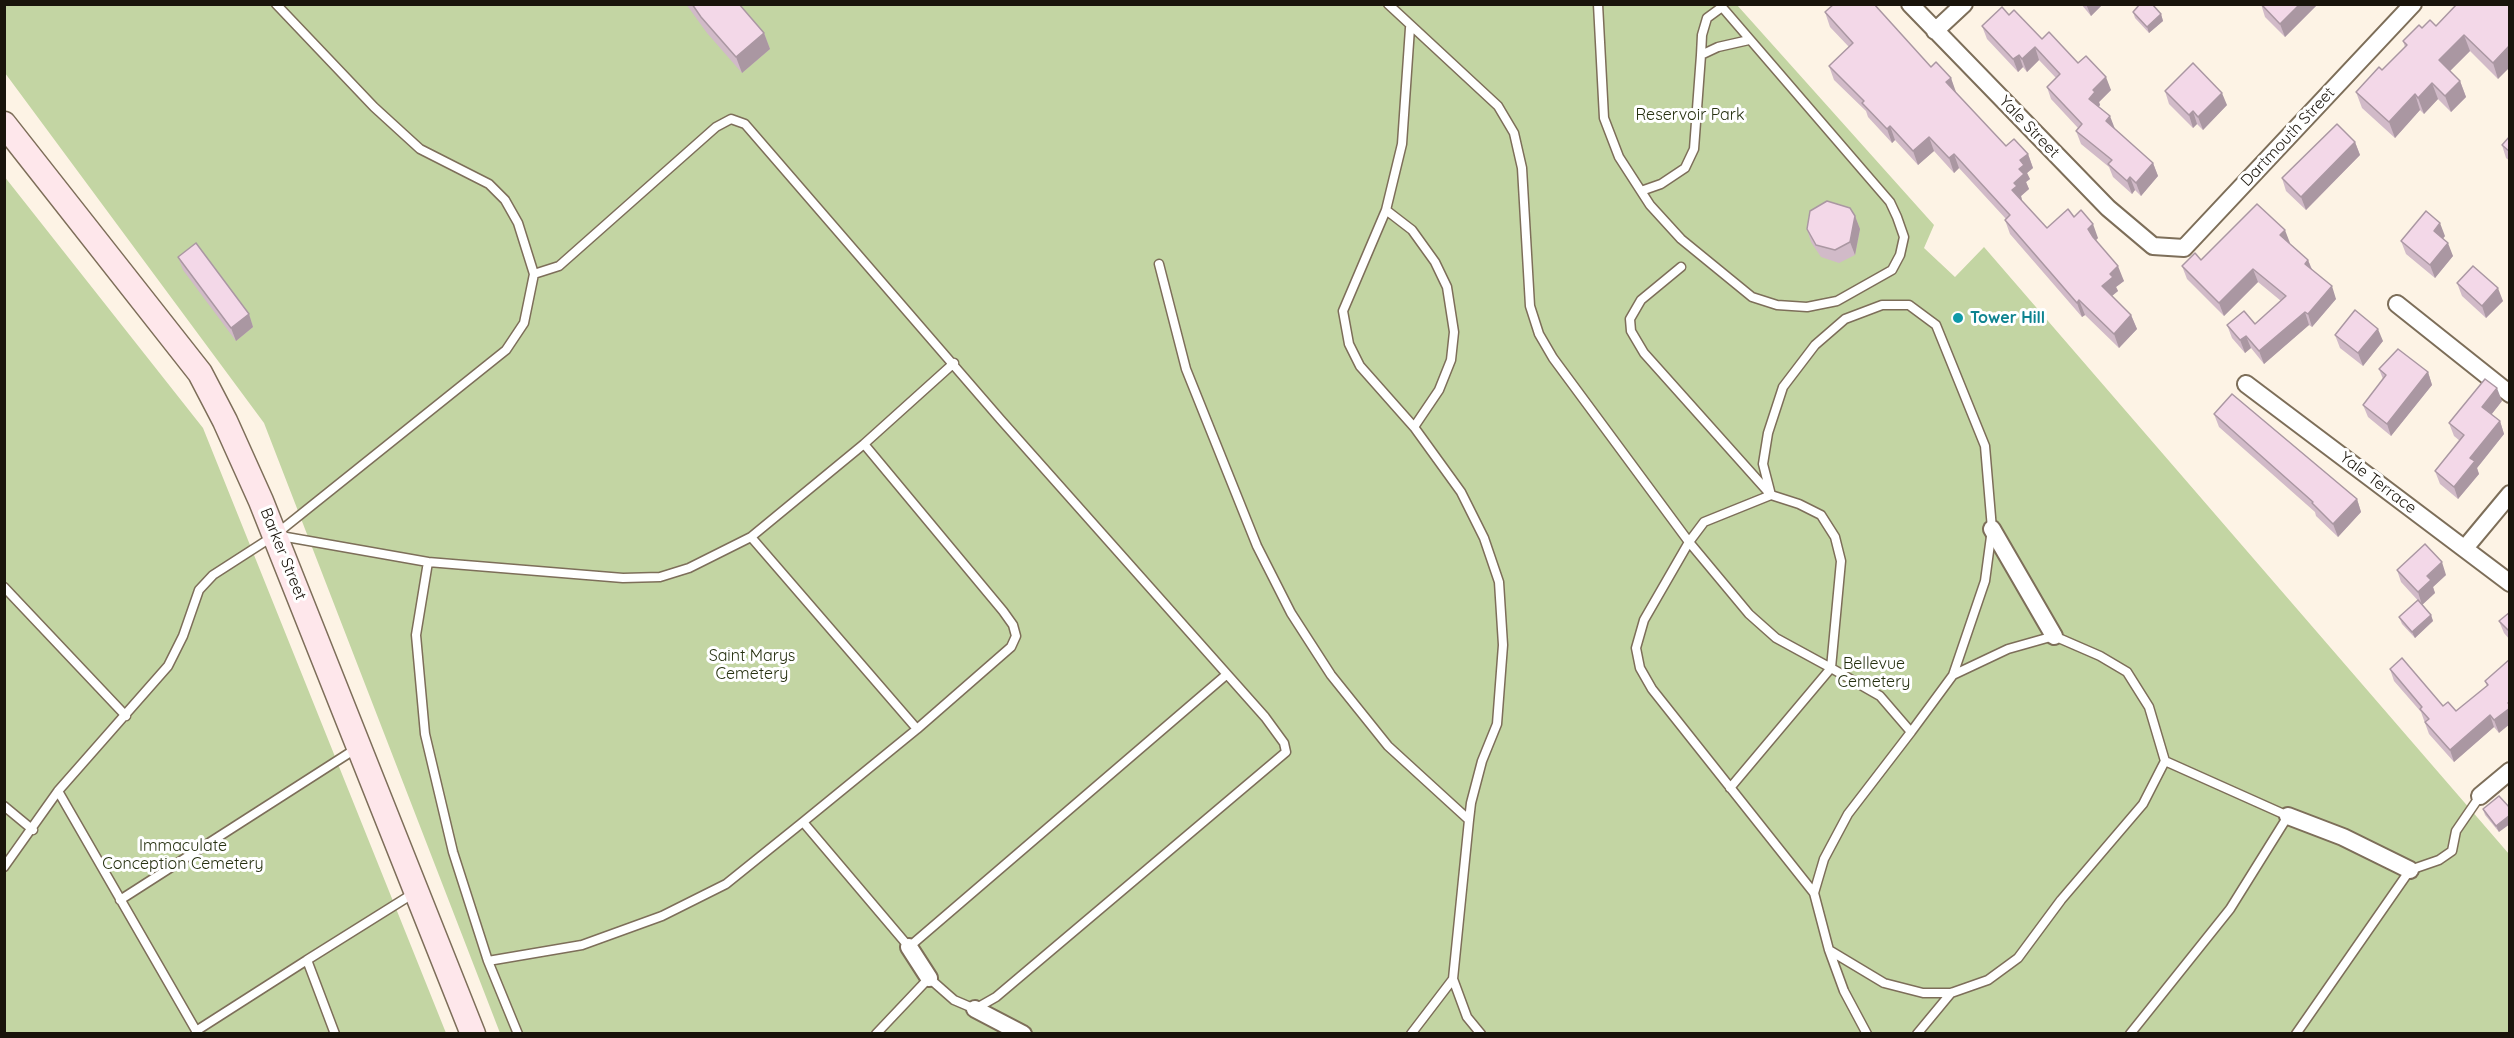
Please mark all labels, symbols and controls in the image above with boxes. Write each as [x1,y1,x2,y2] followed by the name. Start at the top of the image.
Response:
[2237,83,2339,191] street label: Dartmouth Street
[1995,92,2063,162] street label: Yale Street
[1635,105,1745,125] park label: Reservoir Park
[1970,308,2045,328] place label: Tower Hill
[1951,311,1965,325] marker: Tower Hill
[2336,448,2420,518] street label: Yale Terrace
[256,505,310,603] street label: Barker Street
[709,646,795,684] park label: Saint Marys Cemetery
[1838,654,1910,692] park label: Bellevue Cemetery
[102,836,264,874] park label: Immaculate Conception Cemetery

